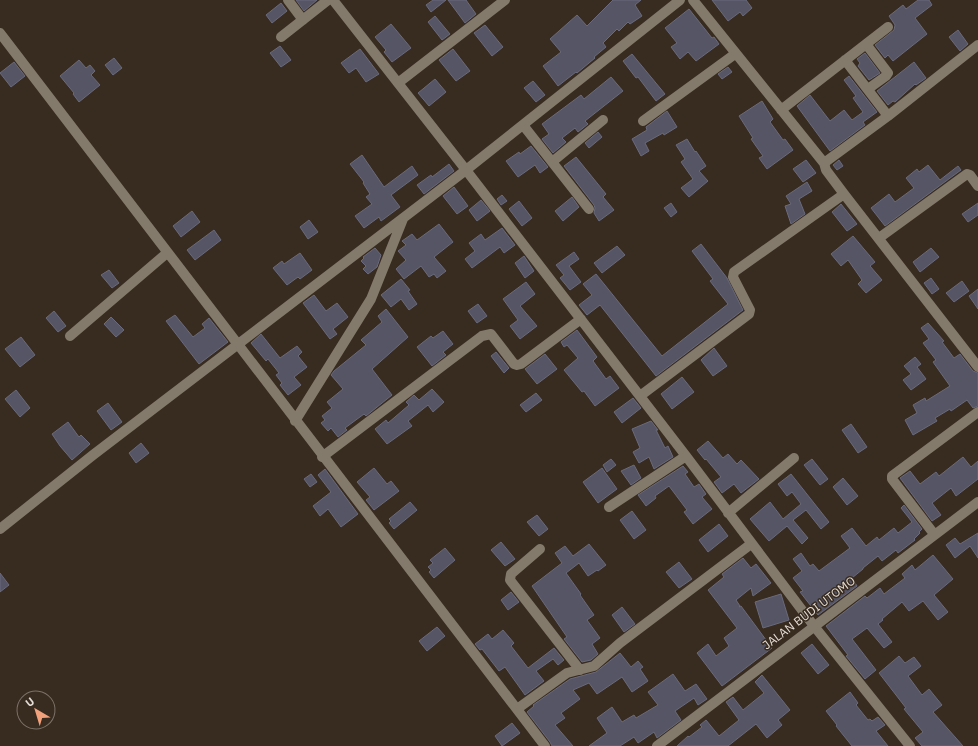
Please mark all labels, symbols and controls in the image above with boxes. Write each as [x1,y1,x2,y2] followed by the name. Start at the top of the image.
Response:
[759,573,858,652] street label: JALAN BUDI UTOMO
[16,690,56,730] north arrow
[23,694,37,710] text: U

